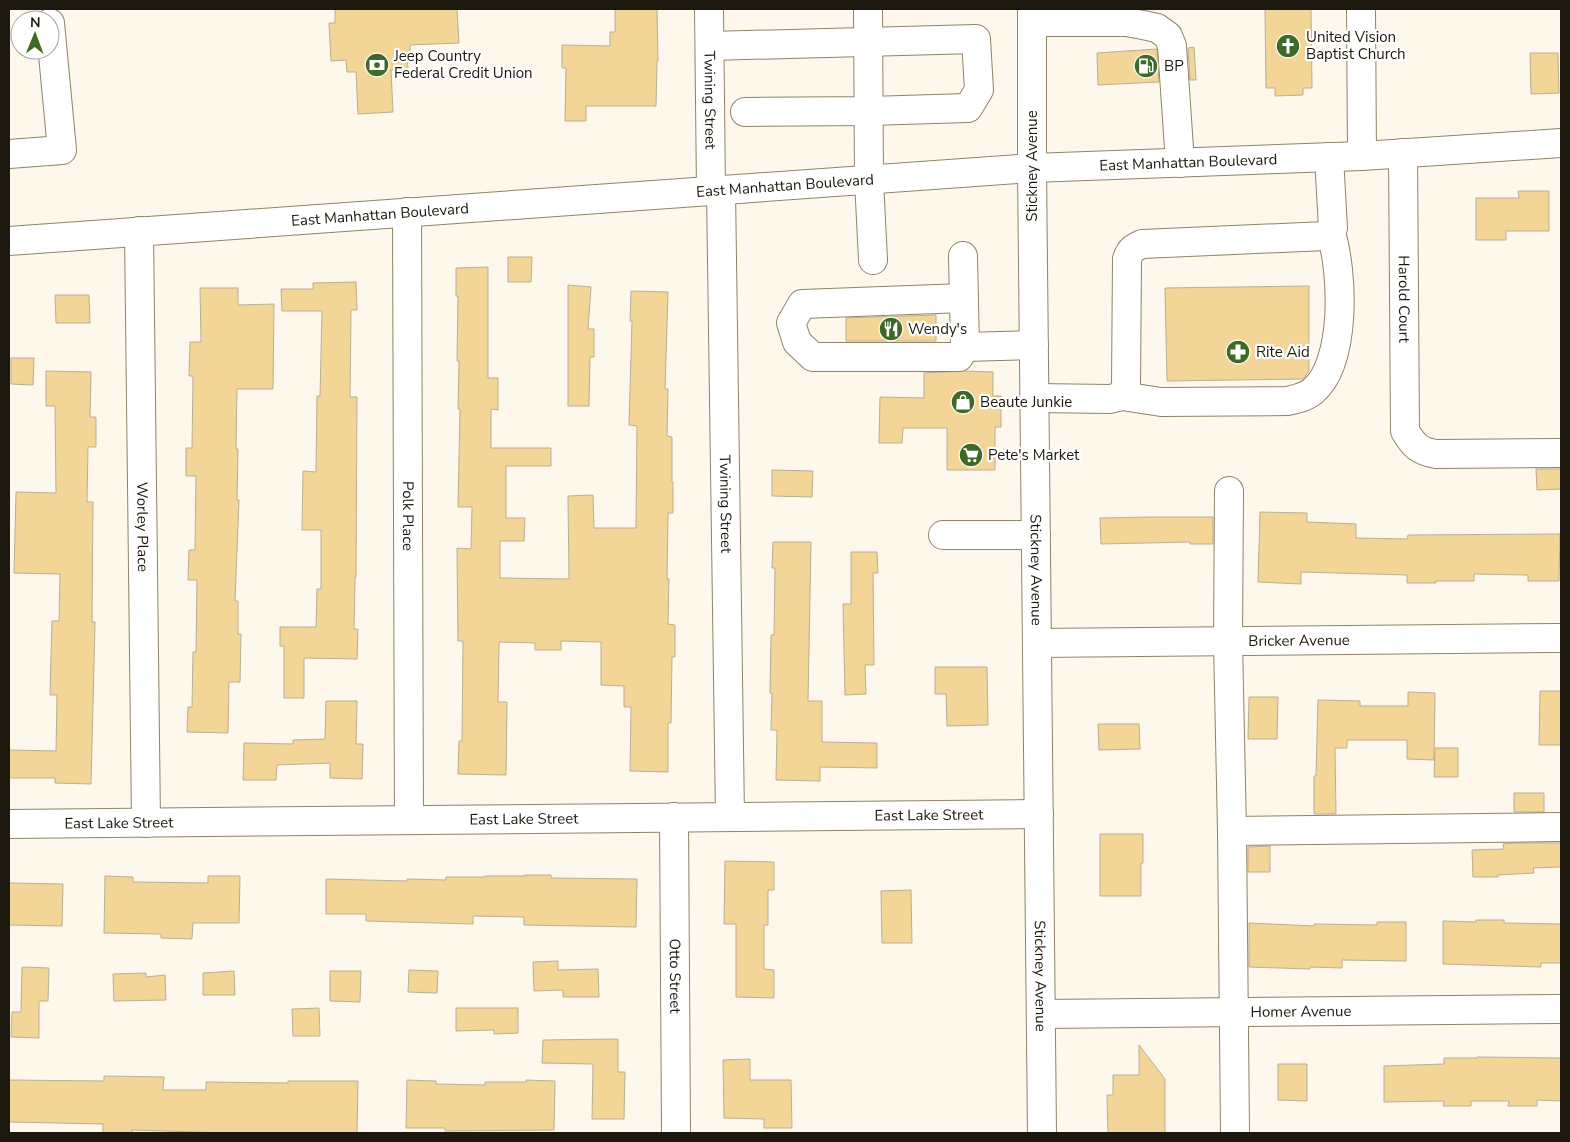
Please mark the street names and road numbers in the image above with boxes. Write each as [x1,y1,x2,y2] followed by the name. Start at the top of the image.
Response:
[699,51,721,150] street label: Twining Street
[1022,110,1042,222] street label: Stickney Avenue
[1099,149,1278,176] street label: East Manhattan Boulevard
[696,169,875,202] street label: East Manhattan Boulevard
[291,198,470,231] street label: East Manhattan Boulevard
[1394,255,1414,343] street label: Harold Court
[715,455,736,554] street label: Twining Street
[398,481,418,551] street label: Polk Place
[132,482,153,572] street label: Worley Place
[1026,514,1047,626] street label: Stickney Avenue
[1248,630,1350,651] street label: Bricker Avenue
[874,805,984,826] street label: East Lake Street
[469,808,579,830] street label: East Lake Street
[64,812,174,833] street label: East Lake Street
[1030,920,1051,1032] street label: Stickney Avenue
[665,938,685,1014] street label: Otto Street
[1250,1001,1352,1022] street label: Homer Avenue

